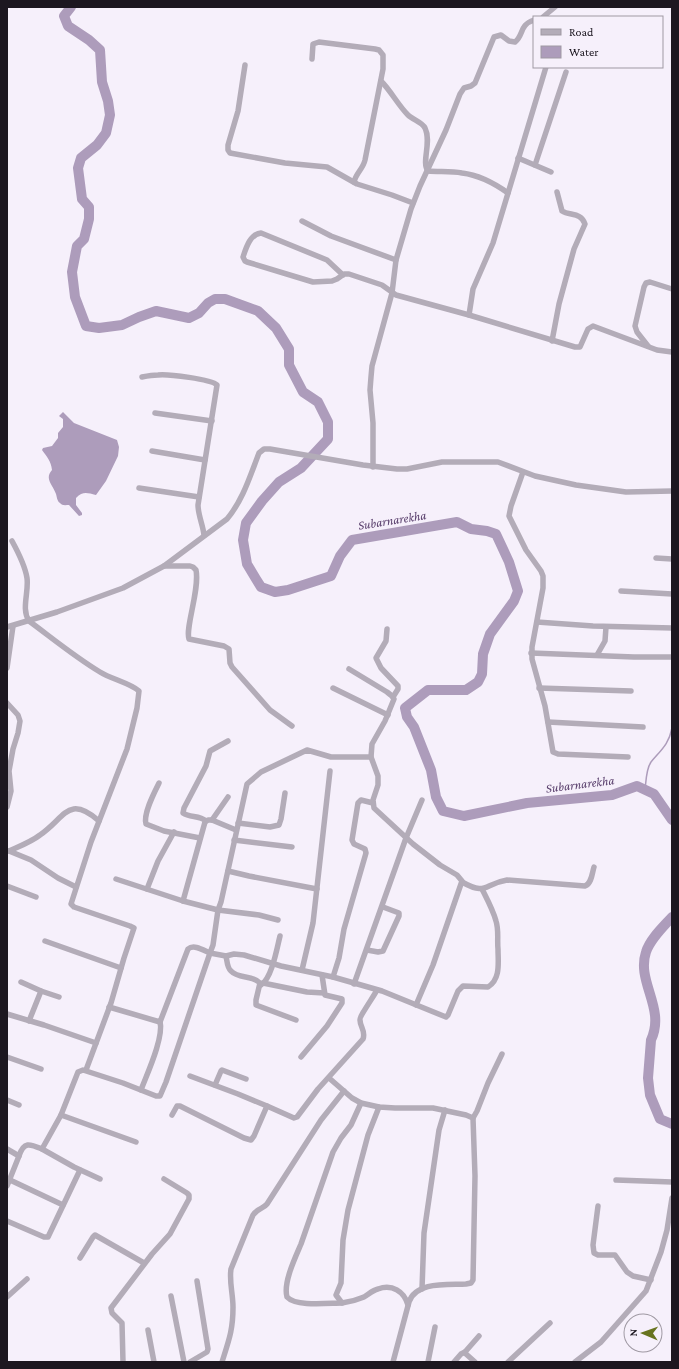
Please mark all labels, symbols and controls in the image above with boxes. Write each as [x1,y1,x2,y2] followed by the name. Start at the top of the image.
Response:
[533,16,663,68] legend
[569,25,594,39] text: Road
[569,45,599,59] text: Water
[357,507,427,533] water label: Subarnarekha
[545,772,615,796] water label: Subarnarekha
[623,1313,663,1353] north arrow
[627,1328,639,1337] text: N

